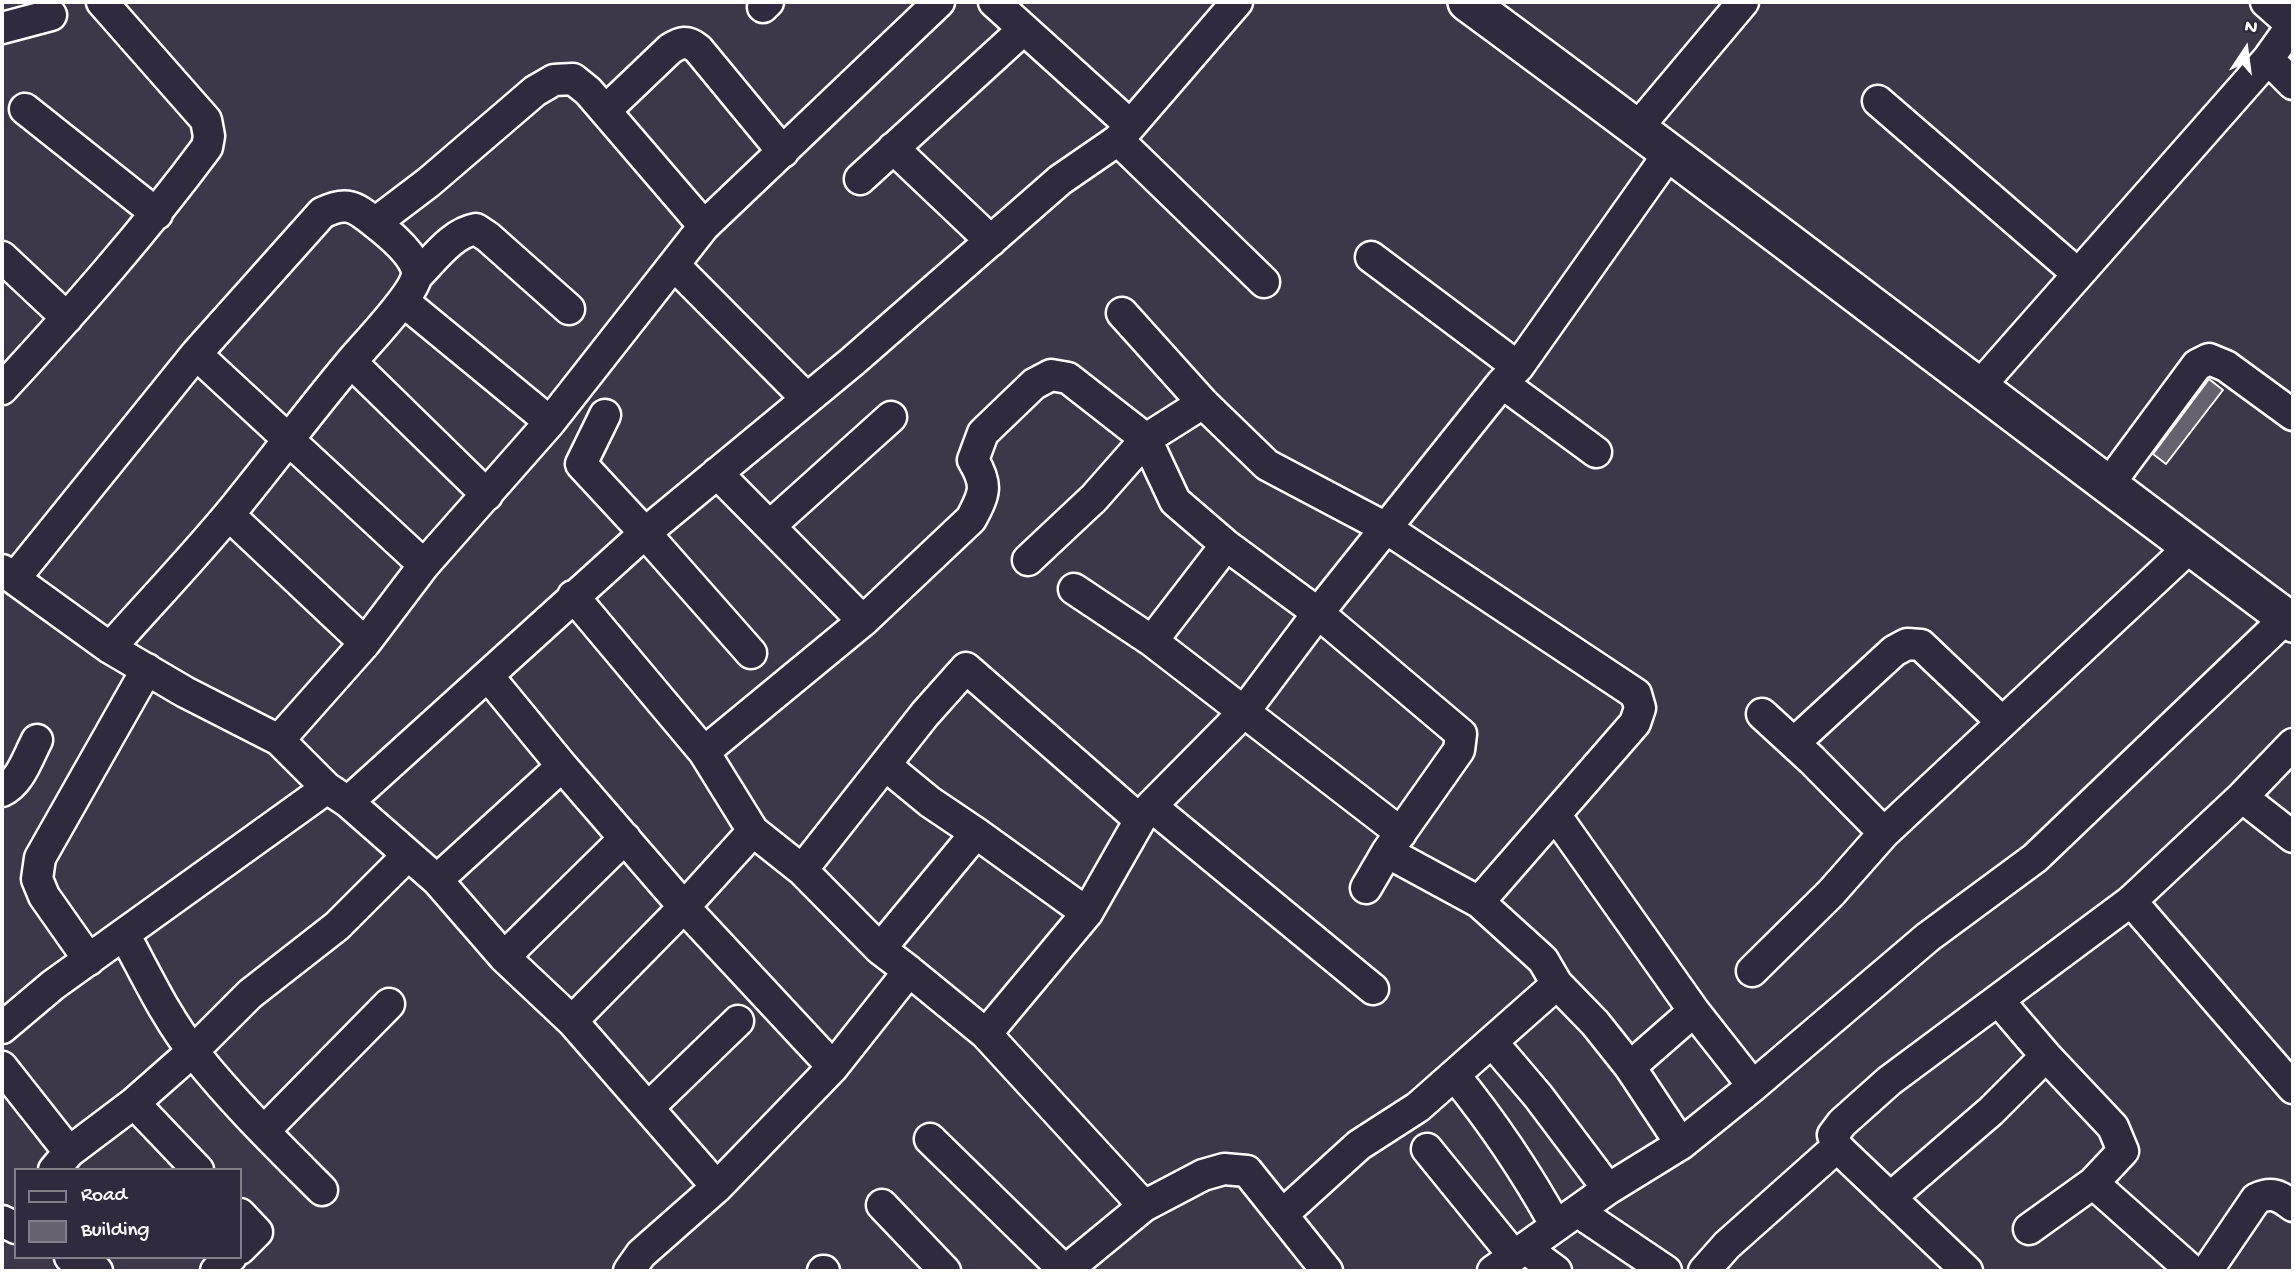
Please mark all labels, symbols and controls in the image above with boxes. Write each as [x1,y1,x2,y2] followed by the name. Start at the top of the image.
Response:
[2211,14,2281,84] north arrow
[2242,15,2259,41] text: N
[14,1168,242,1259] legend
[81,1184,127,1209] text: Road
[81,1219,150,1244] text: Building

